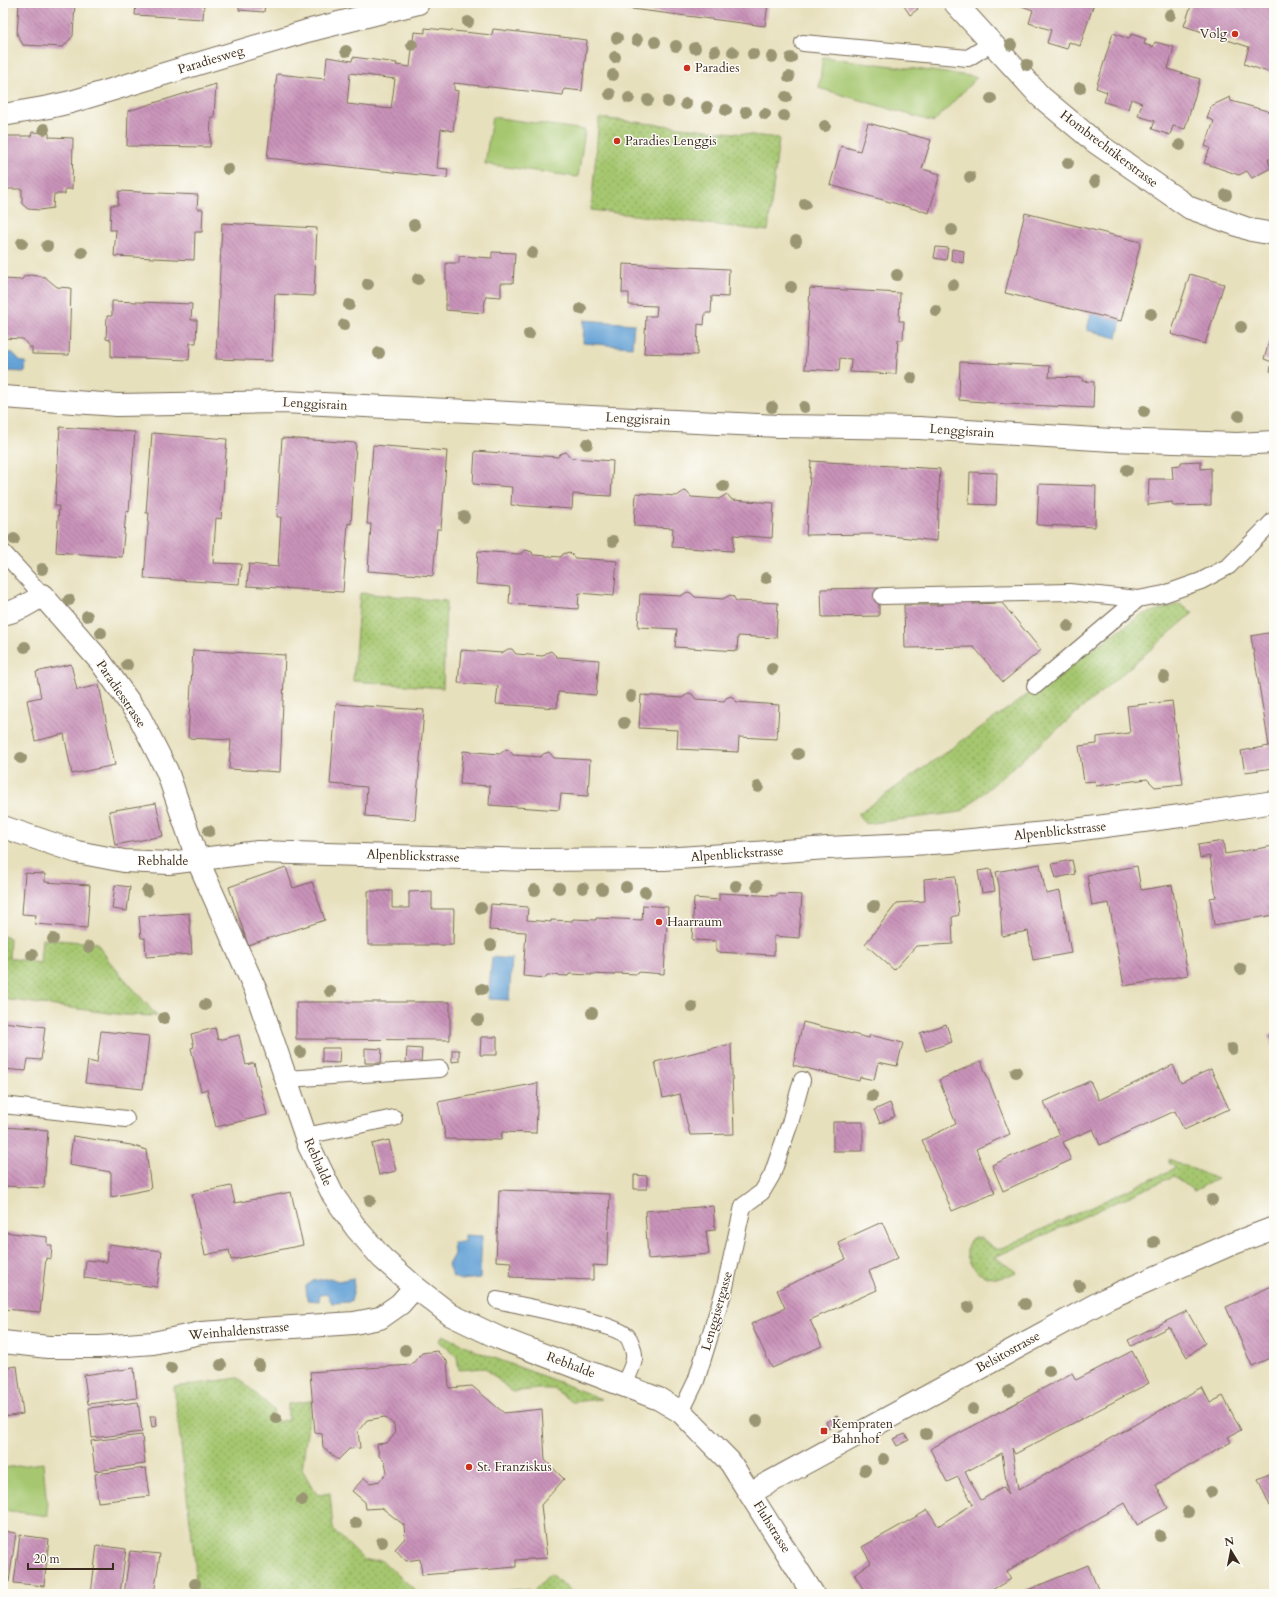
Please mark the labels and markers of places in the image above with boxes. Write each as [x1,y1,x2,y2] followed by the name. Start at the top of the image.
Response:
[1200,25,1228,43] place label: Volg
[1230,29,1240,39] marker: Volg
[695,59,740,77] place label: Paradies
[682,63,692,73] marker: Paradies
[625,132,717,150] place label: Paradies Lenggis
[612,136,622,146] marker: Paradies Lenggis
[667,913,722,931] place label: Haarraum
[654,917,664,927] marker: Haarraum
[832,1415,894,1448] place label: Kempraten Bahnhof
[819,1426,829,1436] marker: Kempraten Bahnhof
[477,1458,552,1476] place label: St. Franziskus
[464,1462,474,1472] marker: St. Franziskus

